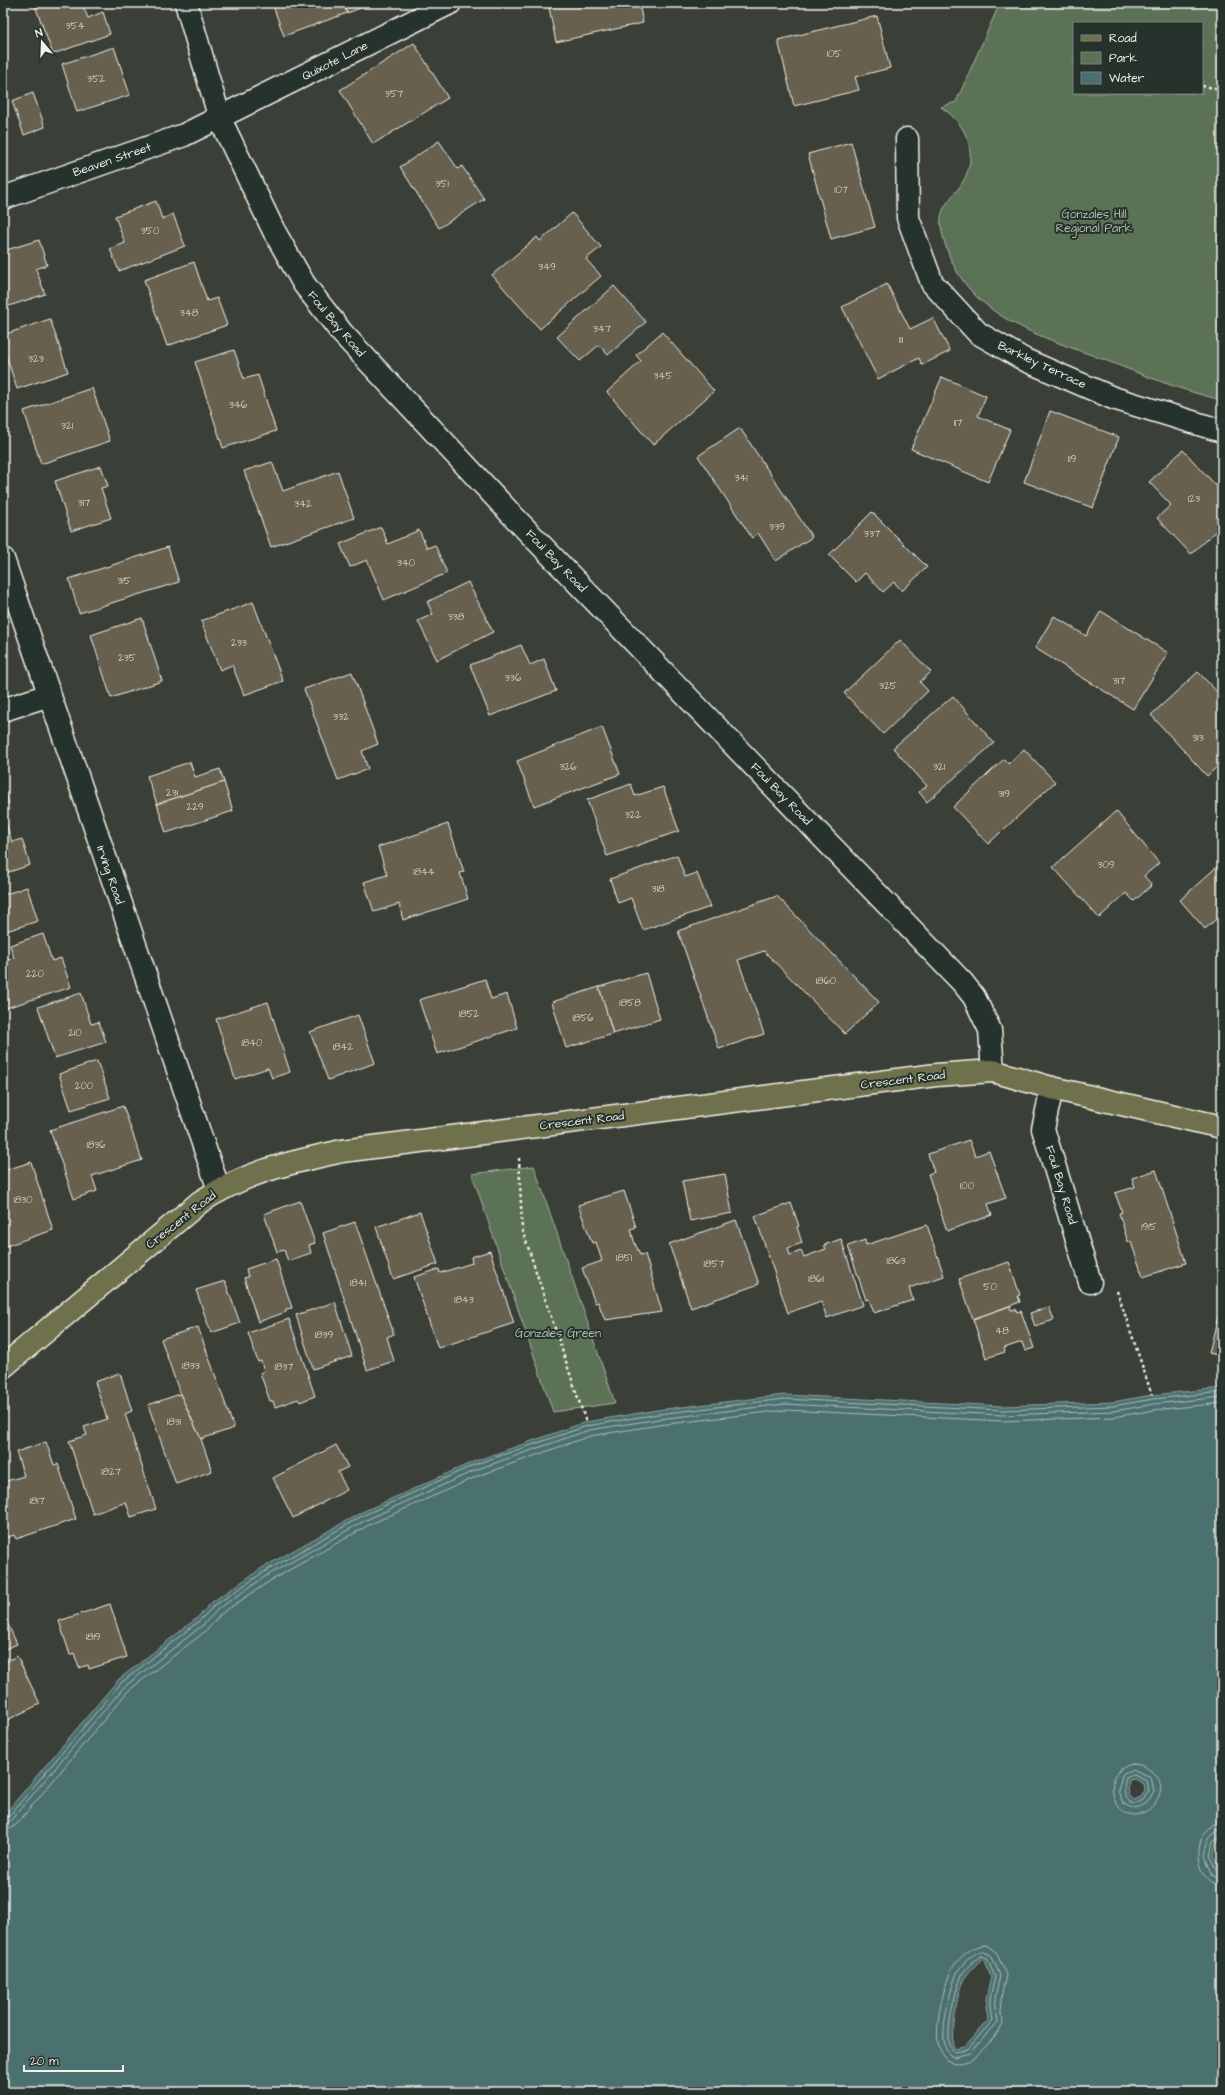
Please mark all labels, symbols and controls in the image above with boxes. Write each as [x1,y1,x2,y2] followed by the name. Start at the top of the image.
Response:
[66,19,85,33] house number: 354
[22,22,62,62] north arrow
[1073,22,1203,94] legend
[33,25,45,41] text: N
[1109,30,1137,47] text: Road
[299,37,371,85] street label: Quixote Lane
[827,47,841,61] house number: 105
[1109,50,1137,67] text: Park
[1109,70,1145,87] text: Water
[87,72,105,86] house number: 352
[385,87,403,101] house number: 357
[71,139,154,181] street label: Beaven Street
[435,177,449,191] house number: 351
[834,183,848,197] house number: 107
[1056,206,1133,238] park label: Gonzales Hill Regional Park
[141,224,159,238] house number: 350
[538,260,556,274] house number: 349
[303,287,369,361] street label: Foul Bay Road
[180,306,199,320] house number: 348
[593,322,611,336] house number: 347
[899,333,904,347] house number: 111
[995,337,1089,394] street label: Barkley Terrace
[28,352,44,366] house number: 323
[654,369,672,383] house number: 345
[229,398,248,412] house number: 346
[954,416,962,430] house number: 117
[61,419,74,433] house number: 321
[1068,452,1076,466] house number: 119
[734,471,748,485] house number: 341
[1188,492,1200,506] house number: 123
[78,496,90,510] house number: 317
[294,497,312,511] house number: 342
[769,520,785,534] house number: 339
[521,526,590,597] street label: Foul Bay Road
[864,527,880,541] house number: 337
[397,556,415,570] house number: 340
[117,574,131,588] house number: 315
[448,610,465,624] house number: 338
[231,636,247,650] house number: 233
[118,651,136,665] house number: 235
[505,671,522,685] house number: 336
[1113,674,1125,688] house number: 317
[879,679,897,693] house number: 325
[333,710,349,724] house number: 332
[1192,731,1204,745] house number: 313
[746,759,815,830] street label: Foul Bay Road
[559,760,577,774] house number: 326
[933,760,946,774] house number: 321
[166,786,179,800] house number: 231
[998,787,1010,801] house number: 319
[186,800,204,814] house number: 229
[625,808,642,822] house number: 322
[91,843,128,907] street label: Irving Road
[1097,858,1115,872] house number: 309
[413,865,435,879] house number: 1844
[652,882,665,896] house number: 318
[26,967,44,981] house number: 220
[816,974,836,988] house number: 1860
[619,996,641,1010] house number: 1858
[459,1007,480,1021] house number: 1852
[572,1011,594,1025] house number: 1856
[68,1026,82,1040] house number: 210
[242,1036,262,1050] house number: 1840
[333,1040,353,1054] house number: 1842
[860,1066,946,1094] street label: Crescent Road
[75,1079,93,1093] house number: 200
[539,1107,625,1135] street label: Crescent Road
[86,1138,106,1152] house number: 1836
[1040,1144,1081,1227] street label: Foul Bay Road
[960,1179,974,1193] house number: 100
[142,1187,220,1253] street label: Crescent Road
[13,1193,33,1207] house number: 1830
[1141,1220,1157,1234] house number: 1915
[616,1251,633,1265] house number: 1851
[886,1254,906,1268] house number: 1863
[704,1257,725,1271] house number: 1857
[808,1272,824,1286] house number: 1861
[350,1276,367,1290] house number: 1841
[983,1280,997,1294] house number: 50
[454,1293,474,1307] house number: 1843
[995,1324,1009,1338] house number: 48
[515,1325,601,1342] park label: Gonzales Green
[315,1328,334,1342] house number: 1839
[182,1359,200,1373] house number: 1833
[274,1360,294,1374] house number: 1837
[167,1415,182,1429] house number: 1831
[101,1465,121,1479] house number: 1827
[29,1494,45,1508] house number: 1817
[86,1630,101,1644] house number: 1819
[24,2047,123,2073] scale bar
[30,2053,59,2070] text: 20 m

